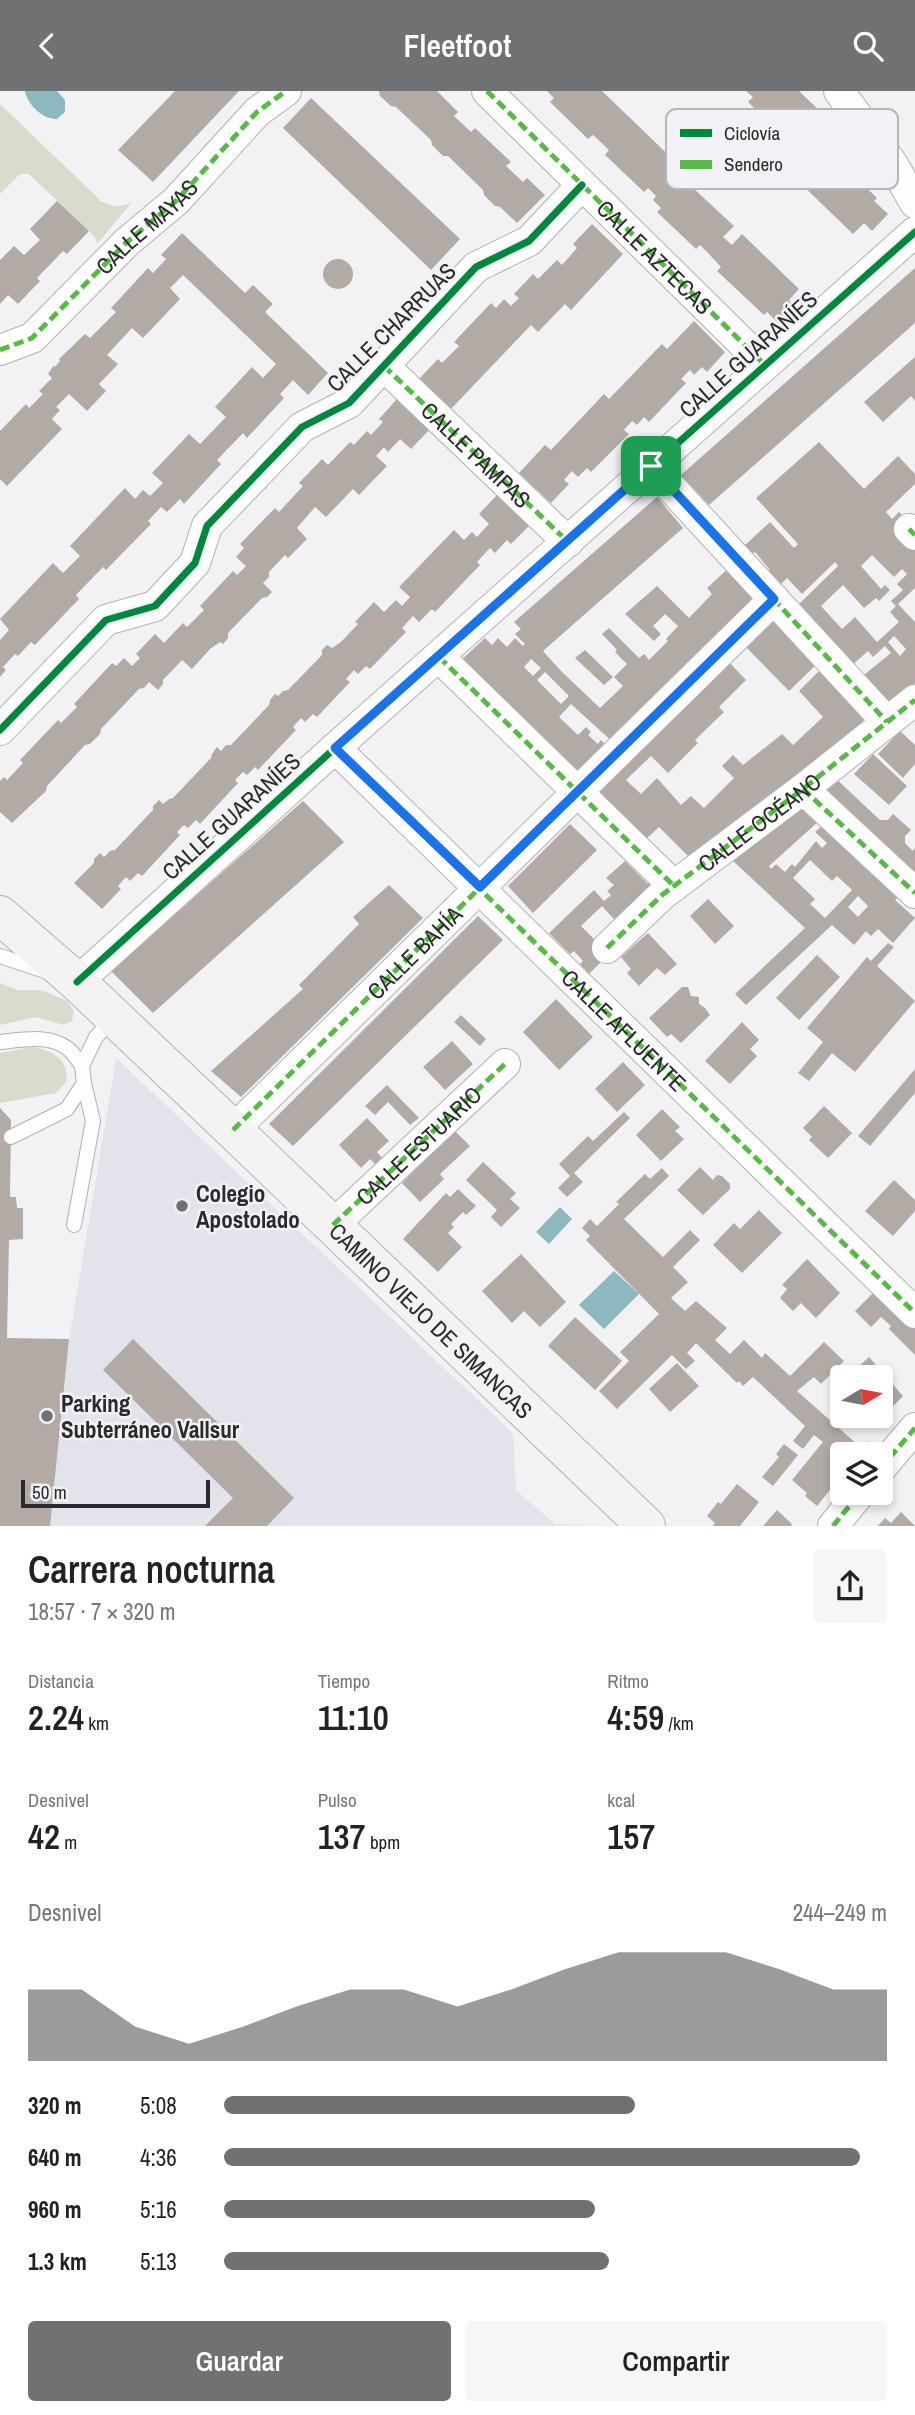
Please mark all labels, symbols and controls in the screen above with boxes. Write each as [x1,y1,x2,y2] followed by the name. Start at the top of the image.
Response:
[404,24,511,67] text: Fleetfoot
[28,27,66,65] icon: back
[849,27,887,65] icon: search
[666,109,898,189] legend
[724,120,781,146] text: Ciclovía
[724,151,783,177] text: Sendero
[88,172,204,281] street label: CALLE MAYAS
[590,193,720,321] street label: CALLE AZTECAS
[320,256,462,398] street label: CALLE CHARRUAS
[672,284,824,424] street label: CALLE GUARANÍES
[415,395,538,514] street label: CALLE PAMPAS
[621,436,681,496] pin
[632,447,670,485] icon: arrive
[155,746,307,886] street label: CALLE GUARANÍES
[691,765,827,878] street label: CALLE OCÉANO
[360,898,469,1006] street label: CALLE BAHÍA
[555,962,693,1098] street label: CALLE AFLUENTE
[349,1079,488,1212] street label: CALLE ESTUARIO
[196,1178,300,1235] place label: Colegio Apostolado
[174,1198,190,1214] marker: Colegio Apostolado
[323,1215,540,1425] street label: CAMINO VIEJO DE SIMANCAS
[830,1365,892,1428] north arrow
[830,1365,893,1505] map controls
[61,1388,240,1445] place label: Parking Subterráneo Vallsur
[39,1408,55,1424] marker: Parking Subterráneo Vallsur
[830,1442,893,1505] button: layers
[21,1477,210,1509] scale bar
[32,1479,67,1505] text: 50 m
[28,1544,275,1595] text: Carrera nocturna
[813,1549,887,1623] button: share
[28,1596,175,1627] text: 18:57 · 7 × 320 m
[28,1668,94,1694] text: Distancia
[318,1668,370,1694] text: Tiempo
[607,1668,649,1694] text: Ritmo
[28,1694,84,1741] text: 2.24
[318,1694,389,1741] text: 11:10
[607,1694,664,1741] text: 4:59
[84,1710,109,1736] text: km
[664,1710,694,1736] text: /km
[28,1787,89,1813] text: Desnivel
[318,1787,357,1813] text: Pulso
[607,1787,635,1813] text: kcal
[28,1813,60,1860] text: 42
[318,1813,366,1860] text: 137
[607,1813,655,1860] text: 157
[60,1829,77,1855] text: m
[366,1829,400,1855] text: bpm
[28,1897,101,1928] text: Desnivel
[793,1897,887,1928] text: 244–249 m
[28,2090,81,2121] text: 320 m
[140,2090,177,2121] text: 5:08
[28,2142,81,2173] text: 640 m
[140,2142,177,2173] text: 4:36
[28,2194,81,2225] text: 960 m
[140,2194,177,2225] text: 5:16
[28,2246,87,2277] text: 1.3 km
[140,2246,177,2277] text: 5:13
[28,2321,451,2401] button: Guardar
[465,2321,887,2401] button: Compartir

